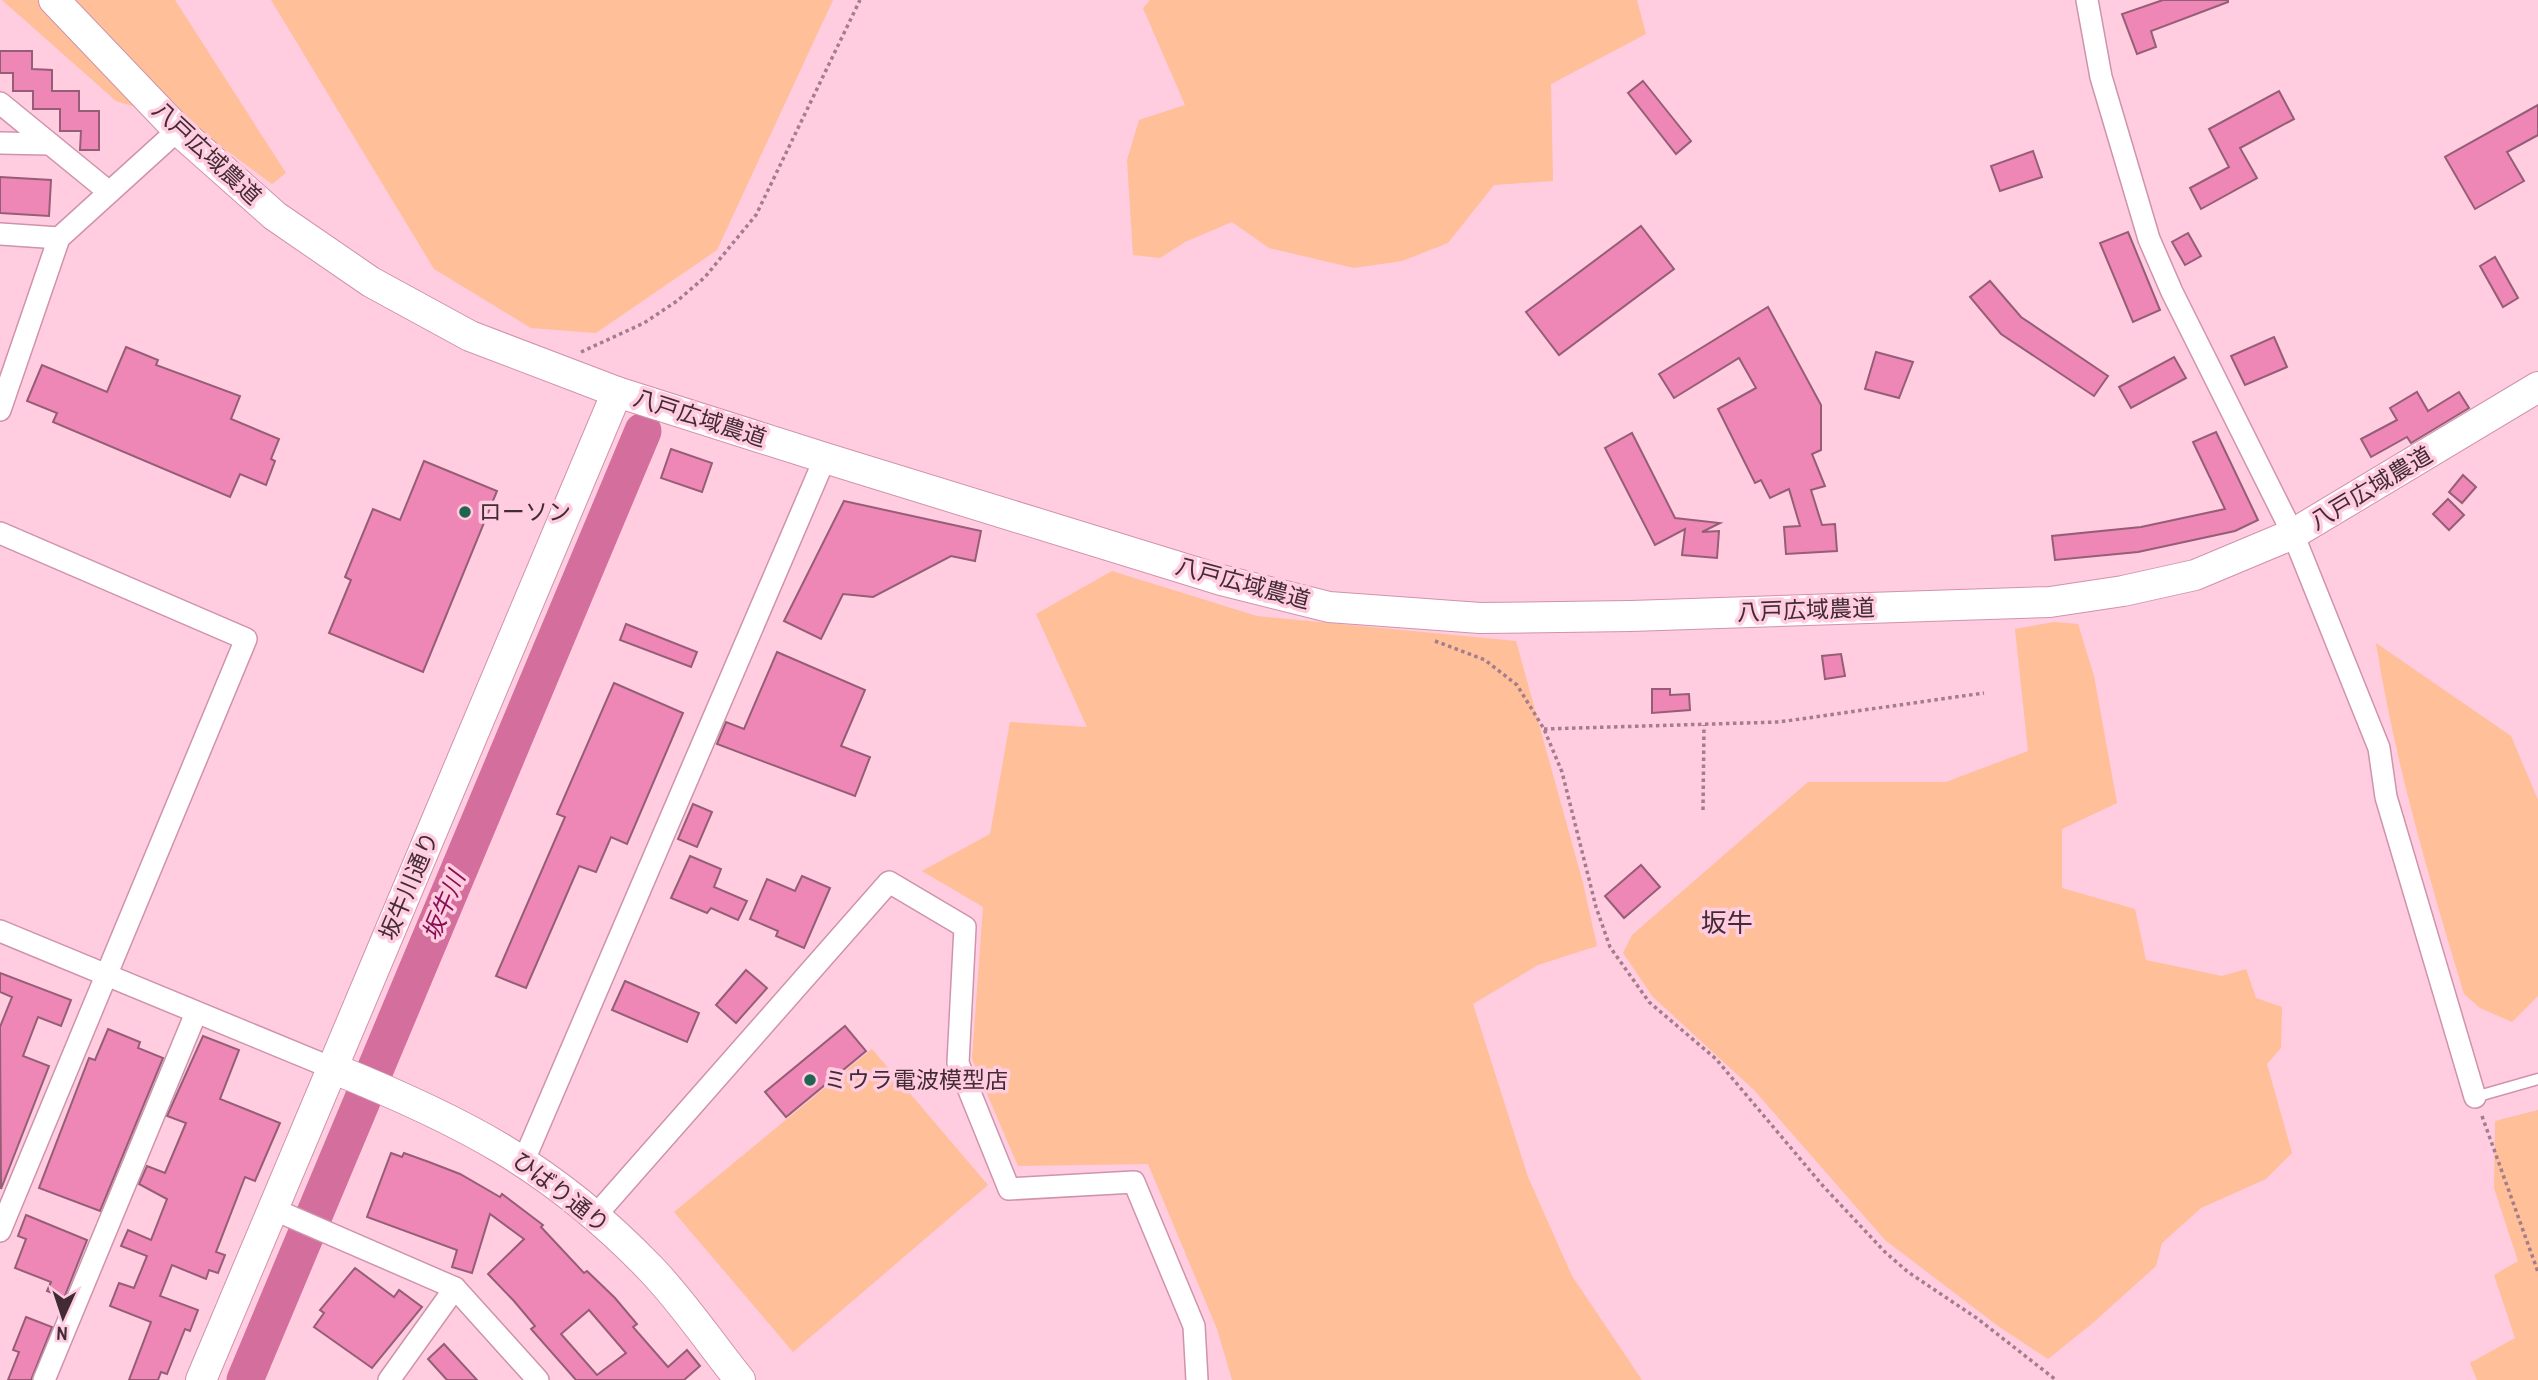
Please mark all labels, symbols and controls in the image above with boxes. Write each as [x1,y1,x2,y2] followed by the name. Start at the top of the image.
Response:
[146,94,268,211] street label: 八戸広域農道
[630,381,771,454] street label: 八戸広域農道
[2304,439,2438,536] street label: 八戸広域農道
[479,496,571,527] place label: ローソン
[457,504,473,520] marker: ローソン
[1172,550,1314,615] street label: 八戸広域農道
[1736,592,1875,627] street label: 八戸広域農道
[374,828,444,944] street label: 坂牛川通り
[417,867,471,945] water label: 坂牛川
[1701,905,1753,940] district label: 坂牛
[824,1064,1008,1095] place label: ミウラ電波模型店
[802,1072,818,1088] marker: ミウラ電波模型店
[506,1144,616,1239] street label: ひばり通り
[28,1282,98,1352] north arrow
[56,1321,68,1347] text: N

